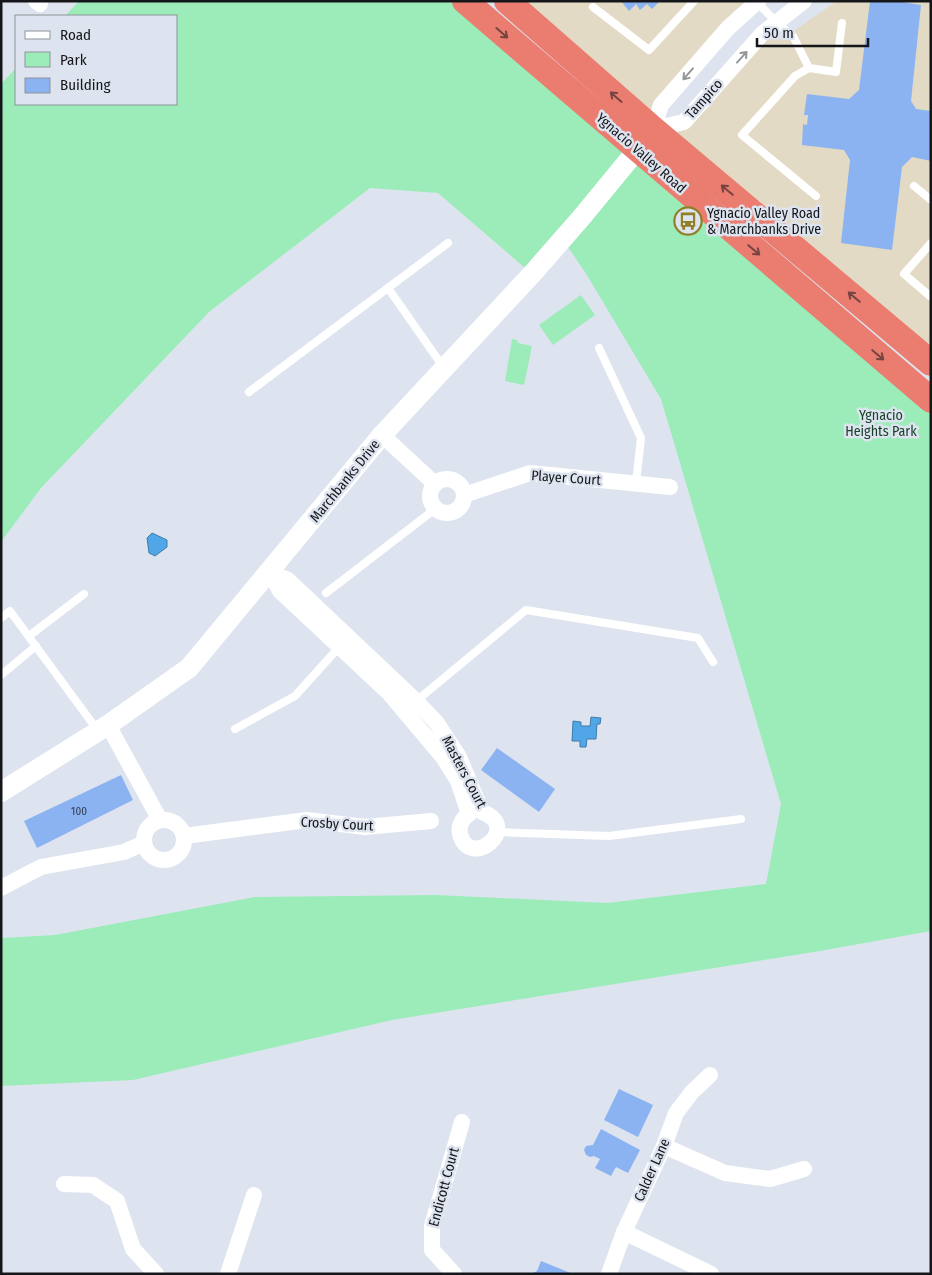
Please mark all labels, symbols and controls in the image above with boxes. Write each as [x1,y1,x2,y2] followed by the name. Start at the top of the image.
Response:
[15,15,178,105] legend
[757,15,868,47] scale bar
[764,24,794,42] text: 50 m
[60,26,91,44] text: Road
[496,27,509,39] one-way arrow
[736,50,748,63] one-way arrow
[60,51,87,69] text: Park
[682,68,694,81] one-way arrow
[60,76,111,94] text: Building
[682,76,726,122] street label: Tampico
[610,91,623,103] one-way arrow
[593,109,689,197] street label: Ygnacio Valley Road
[720,185,733,196] one-way arrow
[707,205,821,238] place label: Ygnacio Valley Road & Marchbanks Drive
[673,206,703,236] bus stop icon: Ygnacio Valley Road & Marchbanks Drive
[747,244,760,255] one-way arrow
[847,291,860,303] one-way arrow
[871,349,884,361] one-way arrow
[845,407,917,440] park label: Ygnacio Heights Park
[306,436,384,526] street label: Marchbanks Drive
[531,467,602,489] street label: Player Court
[438,733,490,811] street label: Masters Court
[71,805,87,818] house number: 100
[300,814,374,834] street label: Crosby Court
[631,1136,673,1204] street label: Calder Lane
[425,1145,463,1228] street label: Endicott Court

